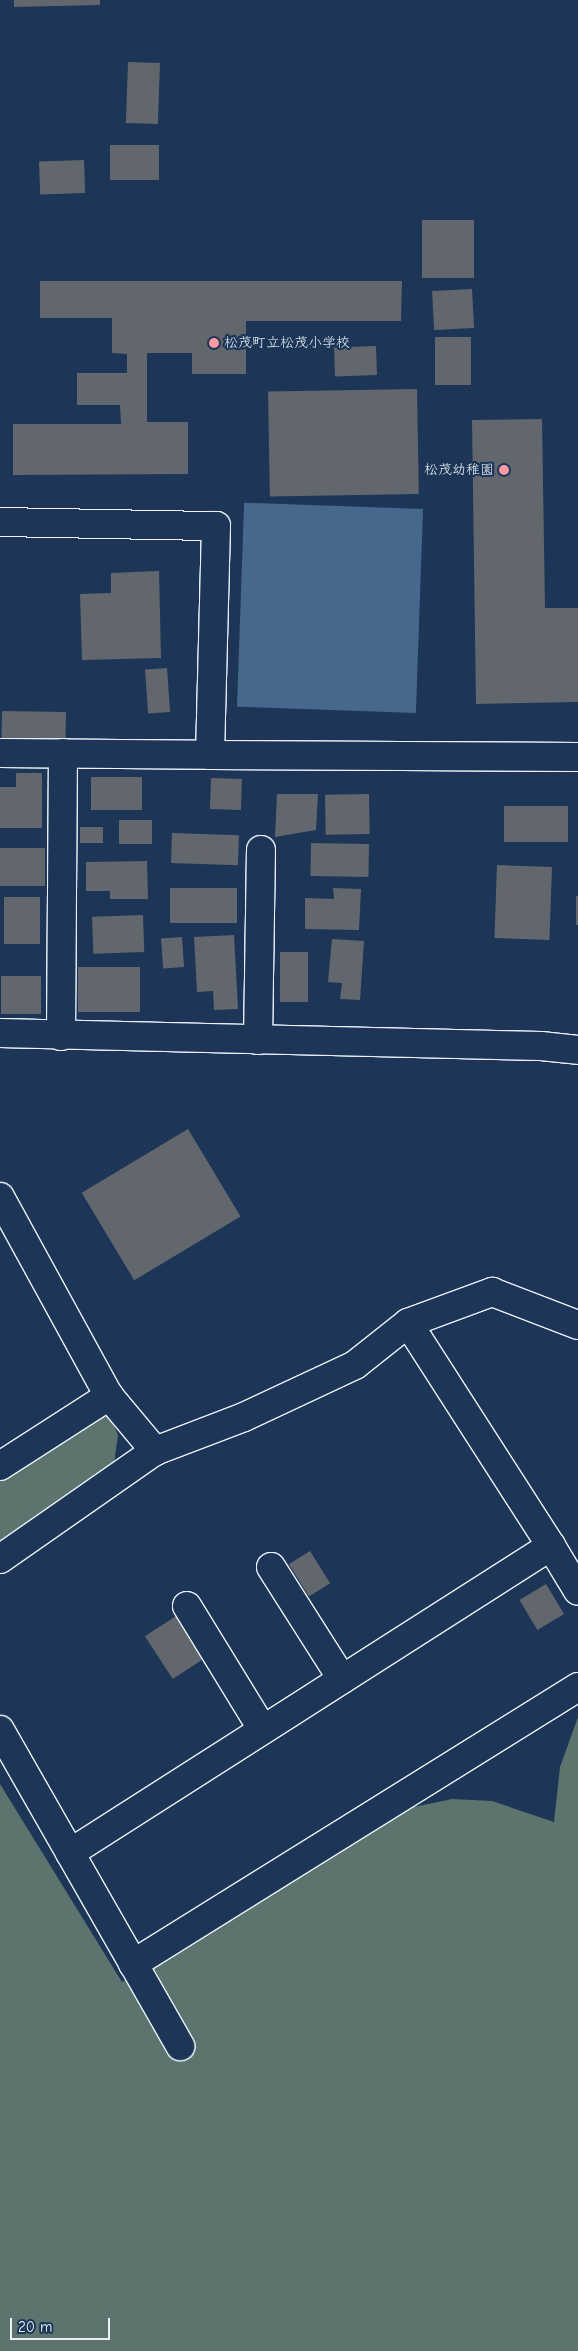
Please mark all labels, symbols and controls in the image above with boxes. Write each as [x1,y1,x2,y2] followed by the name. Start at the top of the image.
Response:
[224,335,350,351] place label: 松茂町立松茂小学校
[208,337,220,349] marker: 松茂町立松茂小学校
[424,462,494,478] place label: 松茂幼稚園
[498,464,510,476] marker: 松茂幼稚園
[12,2308,112,2340] scale bar
[18,2318,52,2336] text: 20 m

